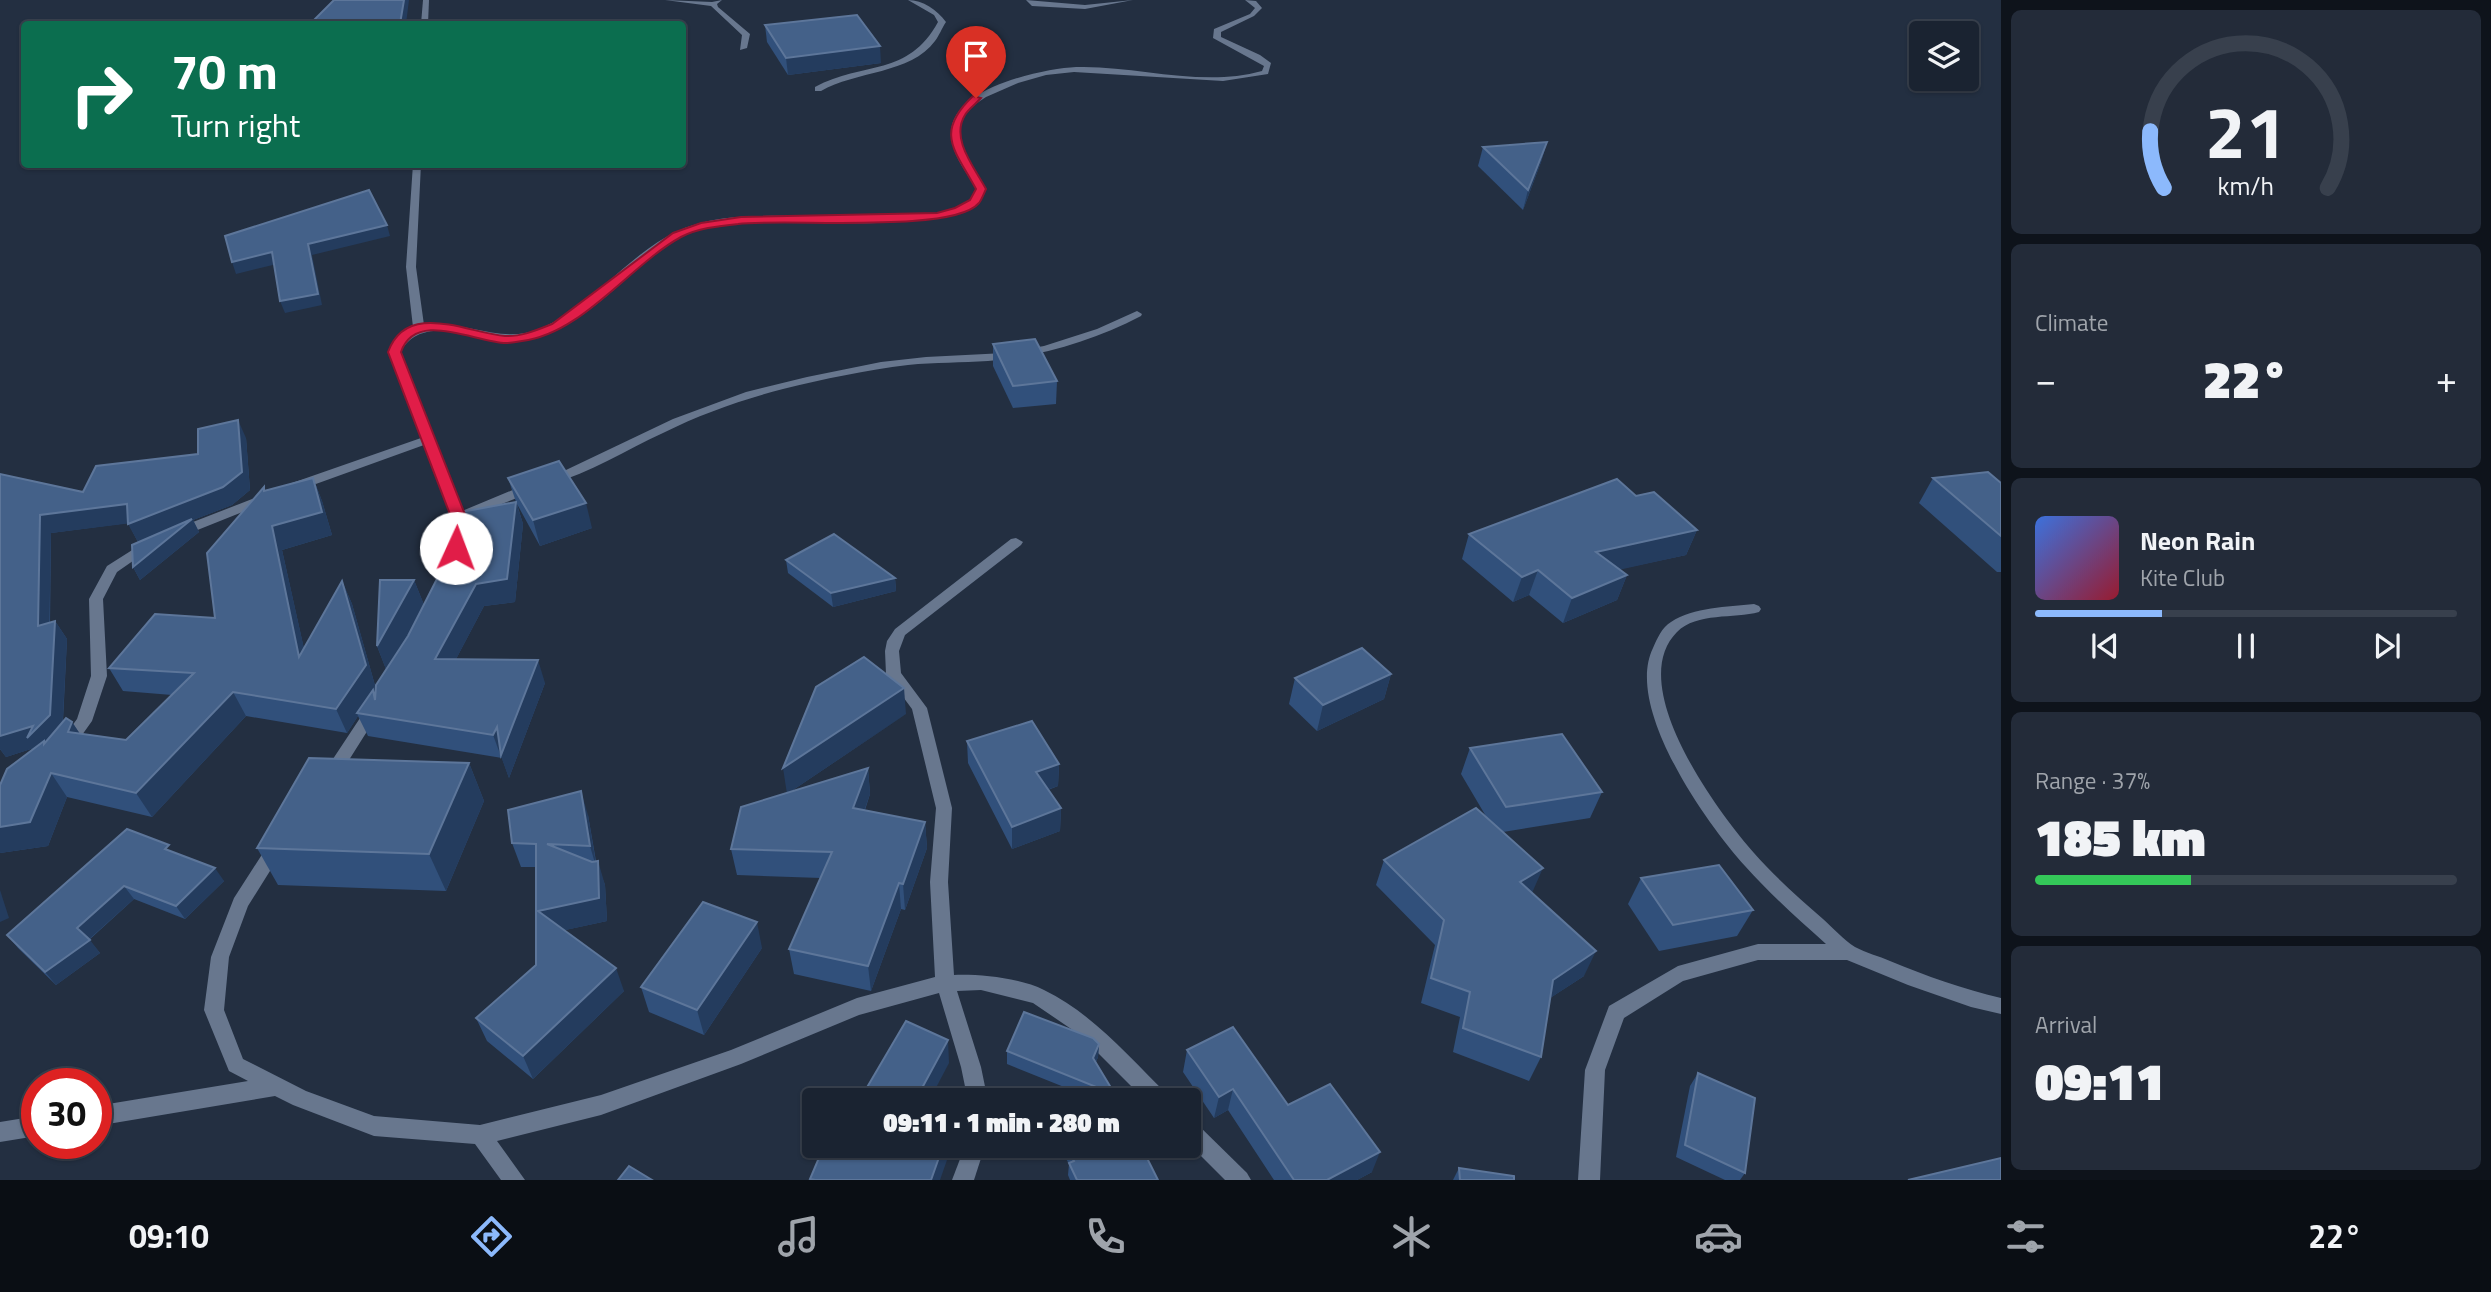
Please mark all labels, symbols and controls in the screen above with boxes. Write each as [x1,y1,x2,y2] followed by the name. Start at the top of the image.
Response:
[1909,21,1979,91] map controls
[1909,21,1979,91] button: layers
[946,26,1006,98] pin
[171,33,278,108] text: 70 m
[957,37,995,75] icon: arrive
[56,49,147,140] icon: right
[2205,76,2287,186] text: 21
[171,101,300,149] text: Turn right
[2218,167,2274,205] text: km/h
[2035,305,2108,340] text: Climate
[2203,339,2289,418] text: 22°
[2035,350,2056,408] text: −
[2436,350,2457,408] text: +
[419,511,493,585] position arrow
[2140,521,2255,560] text: Neon Rain
[2140,560,2225,595] text: Kite Club
[2086,627,2124,665] icon: previous
[2227,627,2265,665] icon: pause
[2368,627,2406,665] icon: next
[2035,763,2150,798] text: Range · 37%
[2035,797,2206,876] text: 185 km
[2035,1007,2097,1042] text: Arrival
[2035,1041,2164,1120] text: 09:11
[21,1068,112,1159] speed limit sign: 30
[883,1103,1120,1142] text: 09:11 · 1 min · 280 m
[129,1212,209,1260] text: 09:10
[467,1212,516,1261] icon: directions
[774,1212,823,1261] icon: music
[1081,1212,1130,1261] icon: phone
[1387,1212,1436,1261] icon: climate
[1694,1212,1743,1261] icon: car
[2001,1212,2050,1261] icon: filters
[2308,1212,2362,1260] text: 22°

